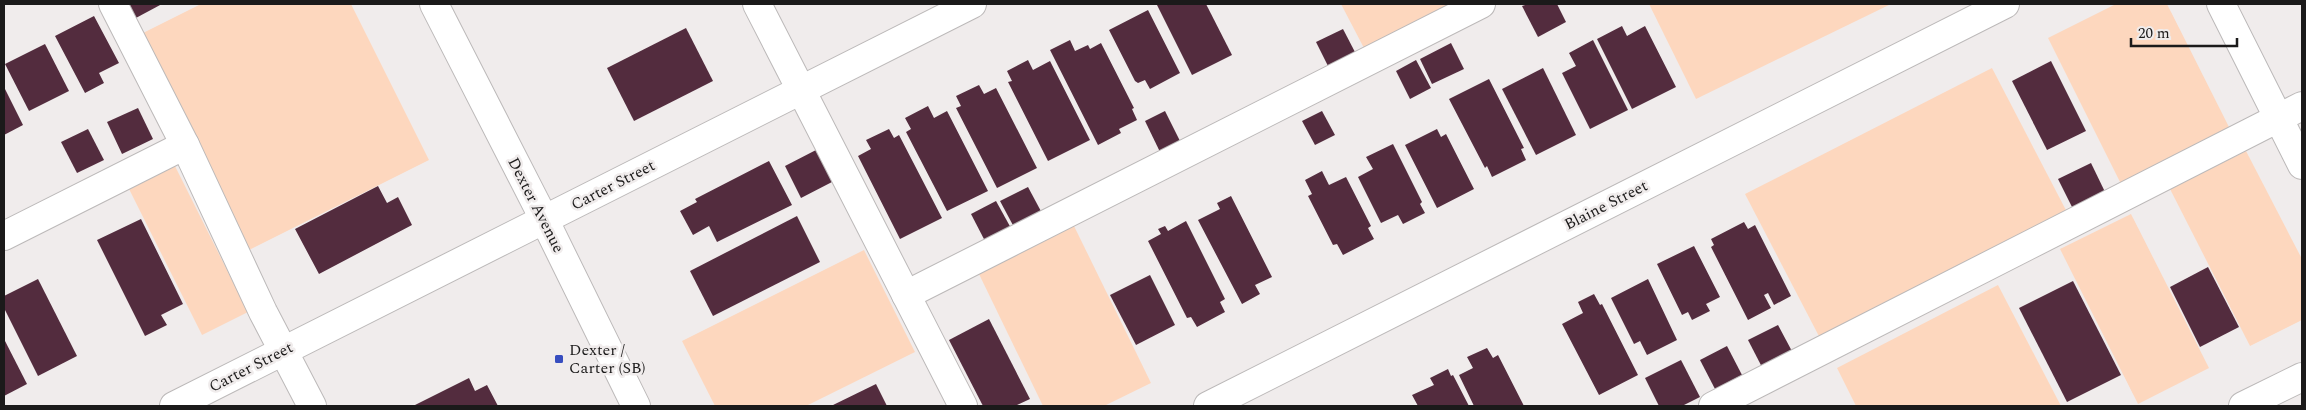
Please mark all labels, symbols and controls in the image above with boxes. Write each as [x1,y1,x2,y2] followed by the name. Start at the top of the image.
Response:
[2131,15,2237,47] scale bar
[2138,22,2170,45] text: 20 m
[502,153,570,257] street label: Dexter Avenue
[567,153,660,216] street label: Carter Street
[1560,174,1652,236] street label: Blaine Street
[205,335,298,398] street label: Carter Street
[569,338,646,380] place label: Dexter / Carter (SB)
[553,353,565,365] marker: Dexter / Carter (SB)

